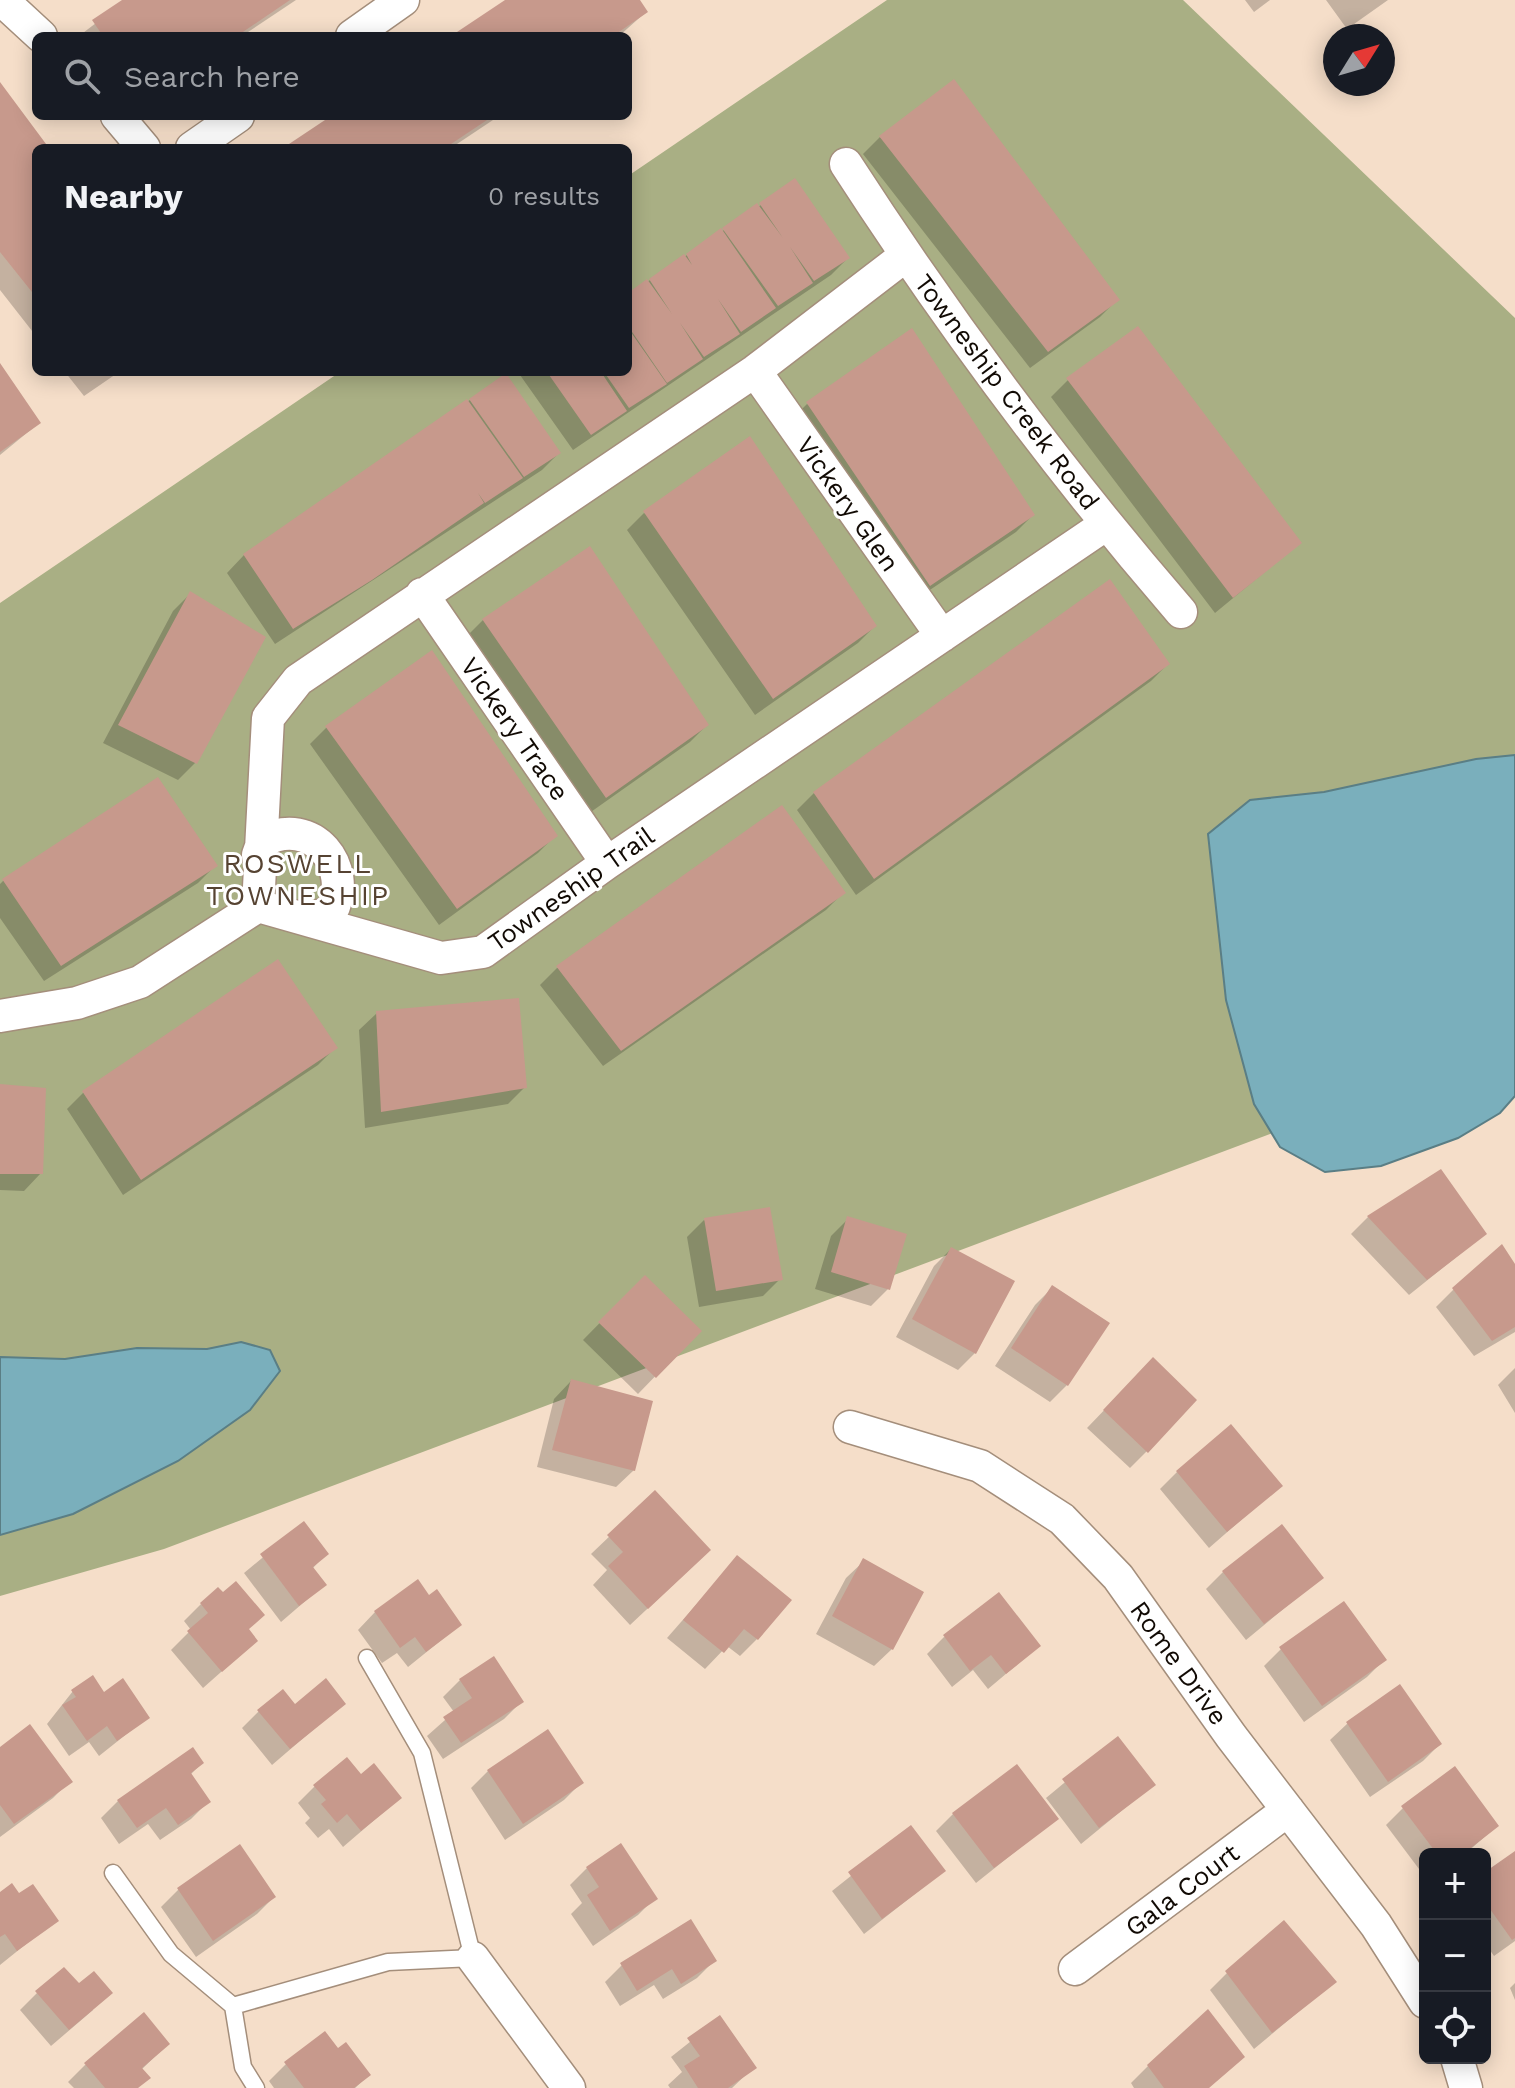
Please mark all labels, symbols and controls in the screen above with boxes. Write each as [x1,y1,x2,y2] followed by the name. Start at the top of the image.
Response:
[1323,24,1395,96] north arrow
[32,32,632,120] search box
[60,54,104,98] icon: search
[124,59,300,94] text: Search here
[64,176,183,216] text: Nearby
[488,181,600,211] text: 0 results
[909,268,1105,516] street label: Towneship Creek Road
[790,431,906,577] street label: Vickery Glen
[455,652,575,806] street label: Vickery Trace
[482,821,660,957] street label: Towneship Trail
[206,847,390,912] district label: ROSWELL TOWNESHIP
[1124,1595,1234,1731] street label: Rome Drive
[1119,1837,1245,1943] street label: Gala Court
[1419,1848,1491,2064] map controls
[1419,1848,1491,1920] button: +
[1419,1920,1491,1992] button: −
[1419,1992,1491,2064] button: locate

